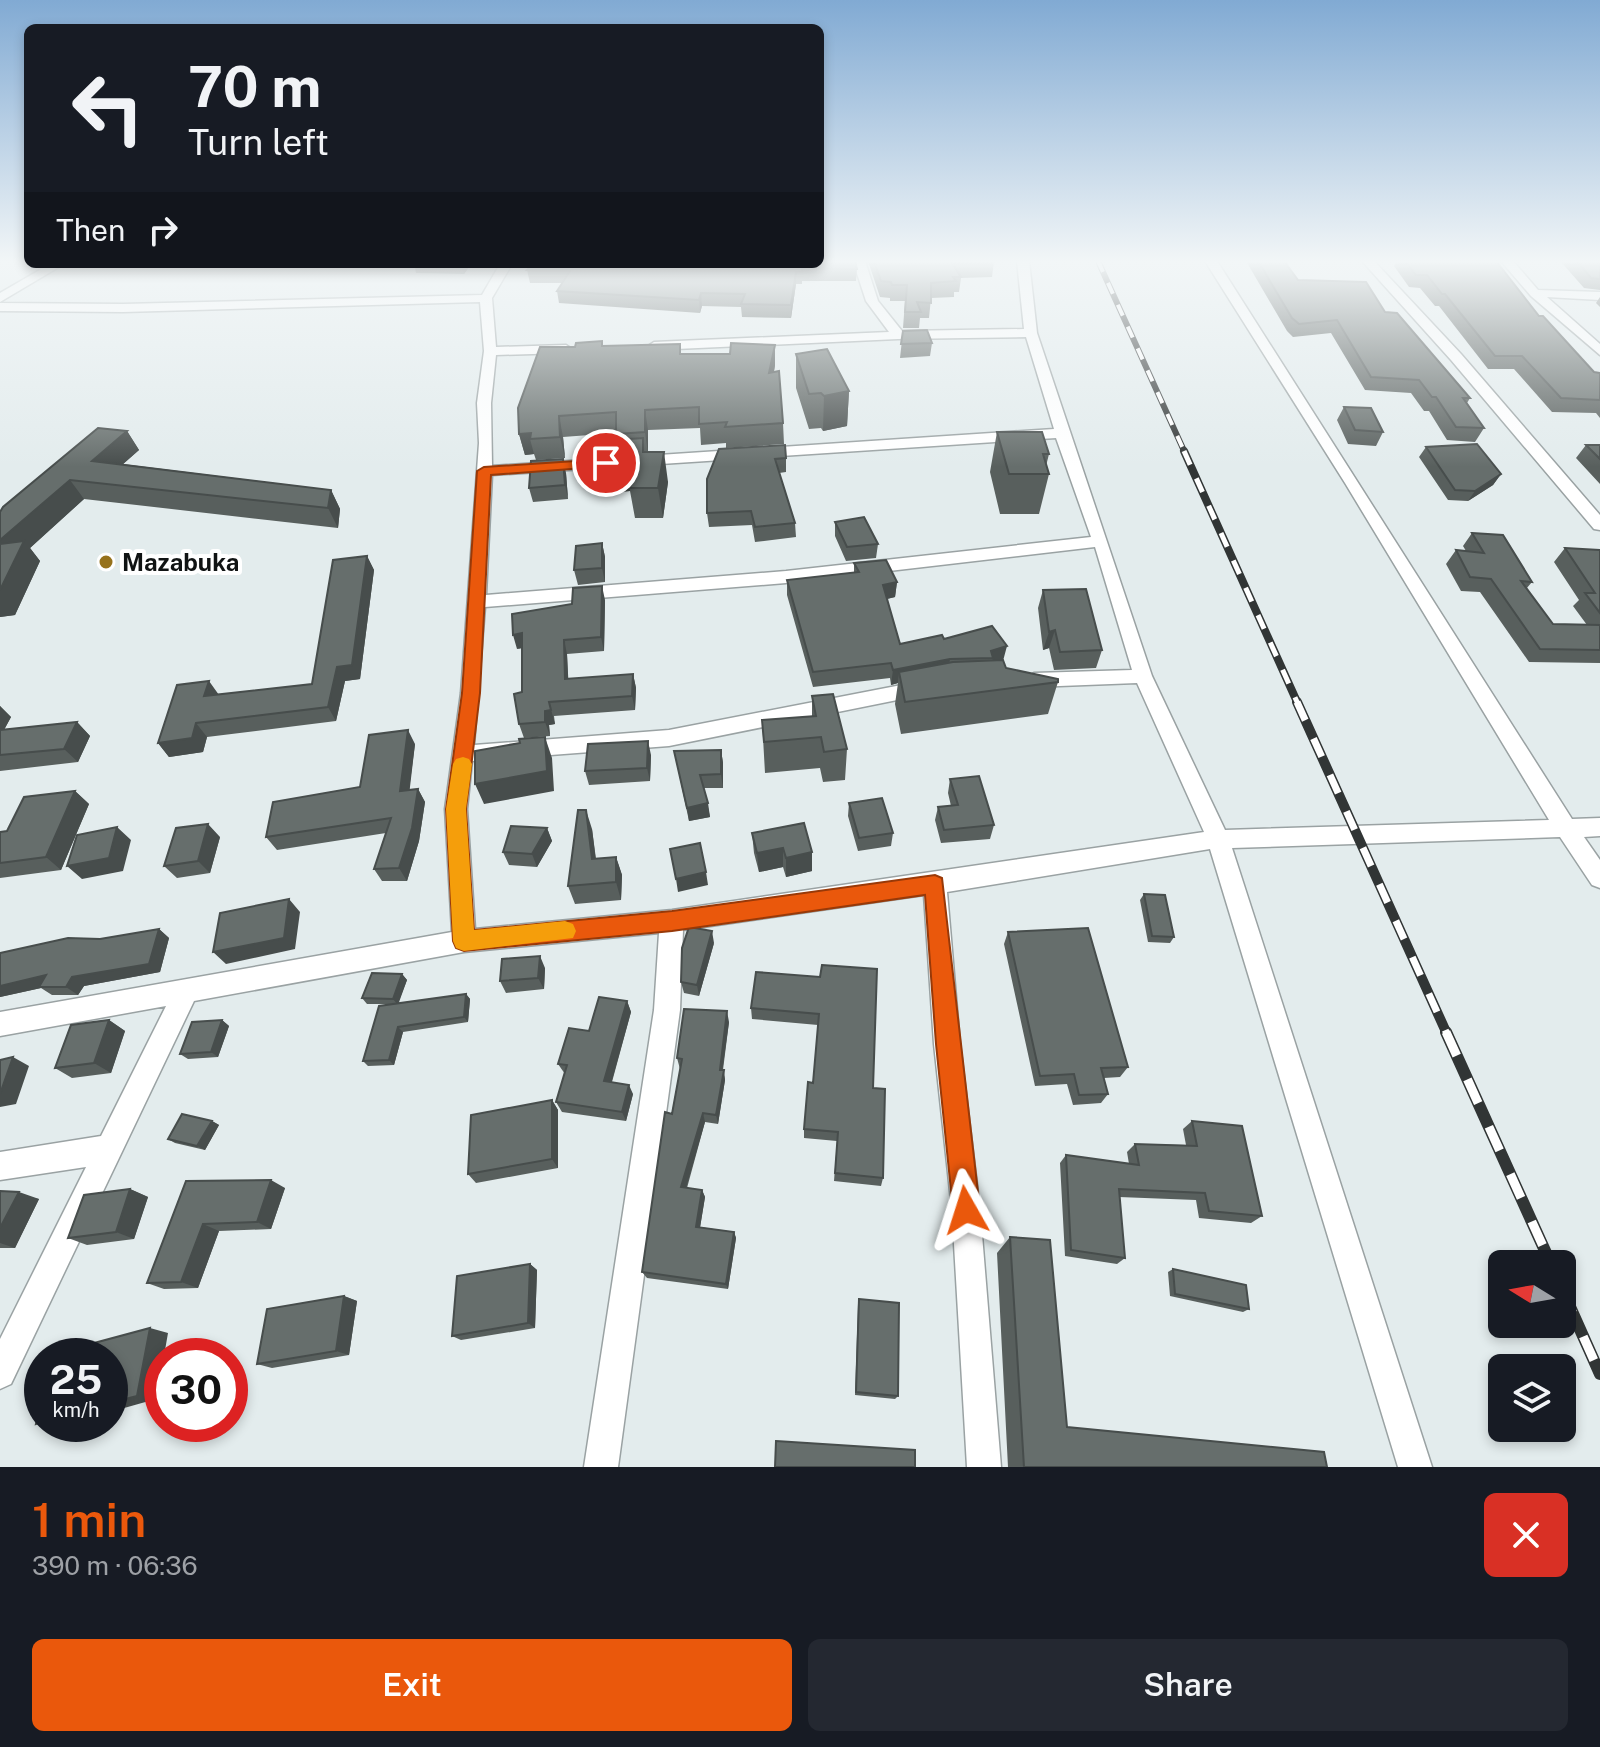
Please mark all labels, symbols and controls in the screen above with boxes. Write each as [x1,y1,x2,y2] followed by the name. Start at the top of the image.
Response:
[188,54,321,120] text: 70 m
[56,56,160,160] icon: left
[188,121,329,163] text: Turn left
[141,208,185,252] icon: right
[56,212,125,248] text: Then
[572,429,640,497] pin
[584,441,628,485] icon: arrive
[122,548,239,576] place label: Mazabuka
[97,553,115,571] marker: Mazabuka
[924,1168,1008,1252] position arrow
[1488,1250,1576,1338] north arrow
[1488,1250,1576,1442] map controls
[144,1338,248,1442] speed limit sign: 30
[1488,1354,1576,1442] button: layers
[50,1356,102,1403] text: 25
[52,1398,100,1422] text: km/h
[32,1491,146,1548] text: 1 min
[1484,1493,1568,1577] button: close
[32,1550,198,1581] text: 390 m · 06:36
[32,1639,792,1731] button: Exit
[808,1639,1568,1731] button: Share

